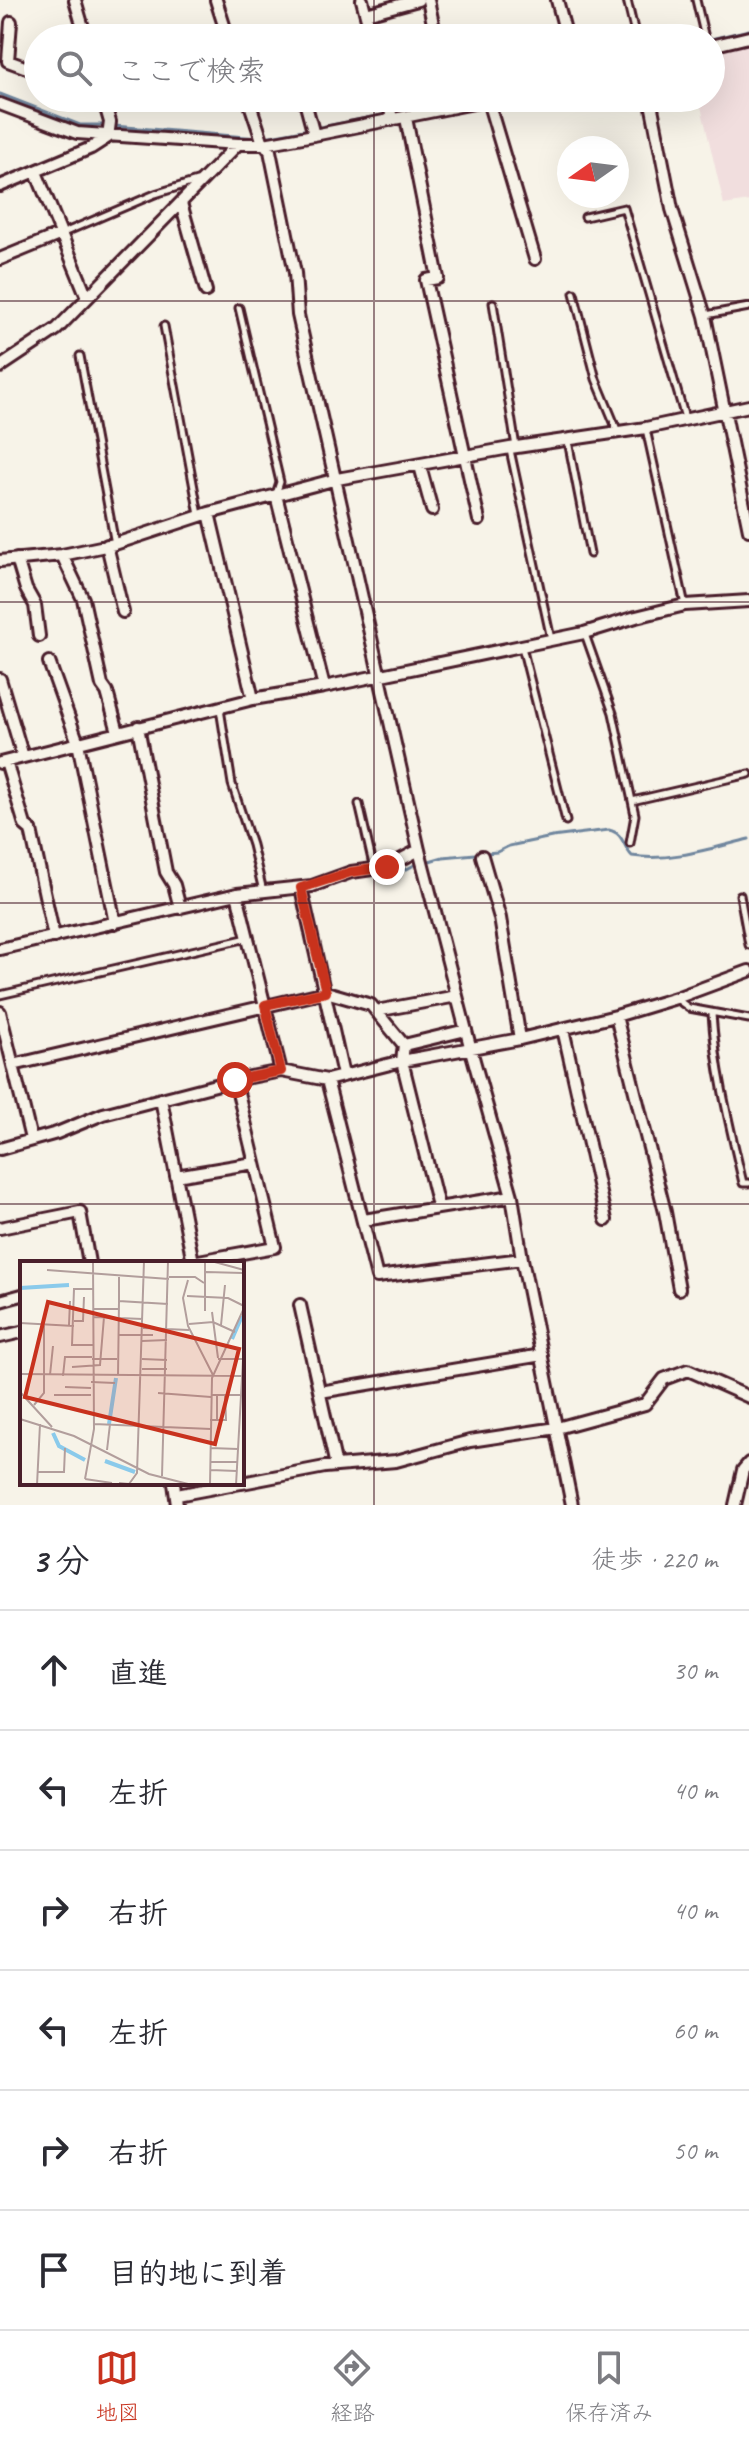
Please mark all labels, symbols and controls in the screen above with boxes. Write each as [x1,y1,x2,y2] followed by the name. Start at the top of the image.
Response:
[24,24,725,112] search box
[52,46,96,90] icon: search
[116,52,266,90] text: ここで検索
[557,136,629,208] north arrow
[369,849,405,885] route end
[217,1062,253,1098] route start
[20,1261,244,1485] inset map
[32,1539,90,1582] text: 3 分
[592,1543,717,1576] text: 徒歩 · 220 m
[32,1648,76,1692] icon: ahead
[108,1654,168,1692] text: 直進
[673,1654,717,1687] text: 30 m
[32,1768,76,1812] icon: left
[108,1774,168,1812] text: 左折
[673,1774,717,1807] text: 40 m
[32,1888,76,1932] icon: right
[108,1894,168,1932] text: 右折
[673,1894,717,1927] text: 40 m
[32,2008,76,2052] icon: left
[108,2014,168,2052] text: 左折
[673,2014,717,2047] text: 60 m
[32,2128,76,2172] icon: right
[108,2134,168,2172] text: 右折
[673,2134,717,2167] text: 50 m
[32,2248,76,2292] icon: arrive
[108,2254,288,2292] text: 目的地に到着
[95,2346,140,2427] tab: 地図
[330,2346,375,2427] tab: 経路
[565,2346,654,2427] tab: 保存済み

